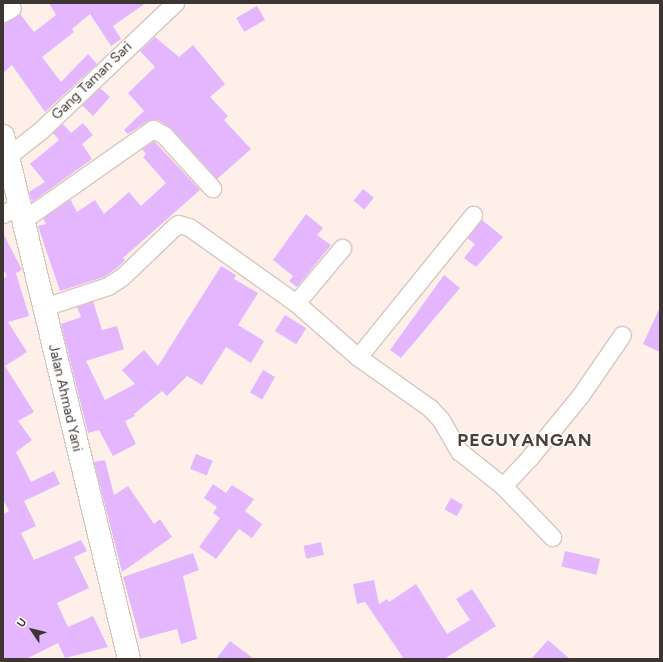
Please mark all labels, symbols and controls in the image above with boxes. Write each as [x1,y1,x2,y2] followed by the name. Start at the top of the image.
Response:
[48,38,136,124] street label: Gang Taman Sari
[44,343,86,453] street label: Jalan Ahmad Yani
[457,429,593,451] district label: PEGUYANGAN
[12,610,52,650] north arrow
[14,616,29,630] text: U

